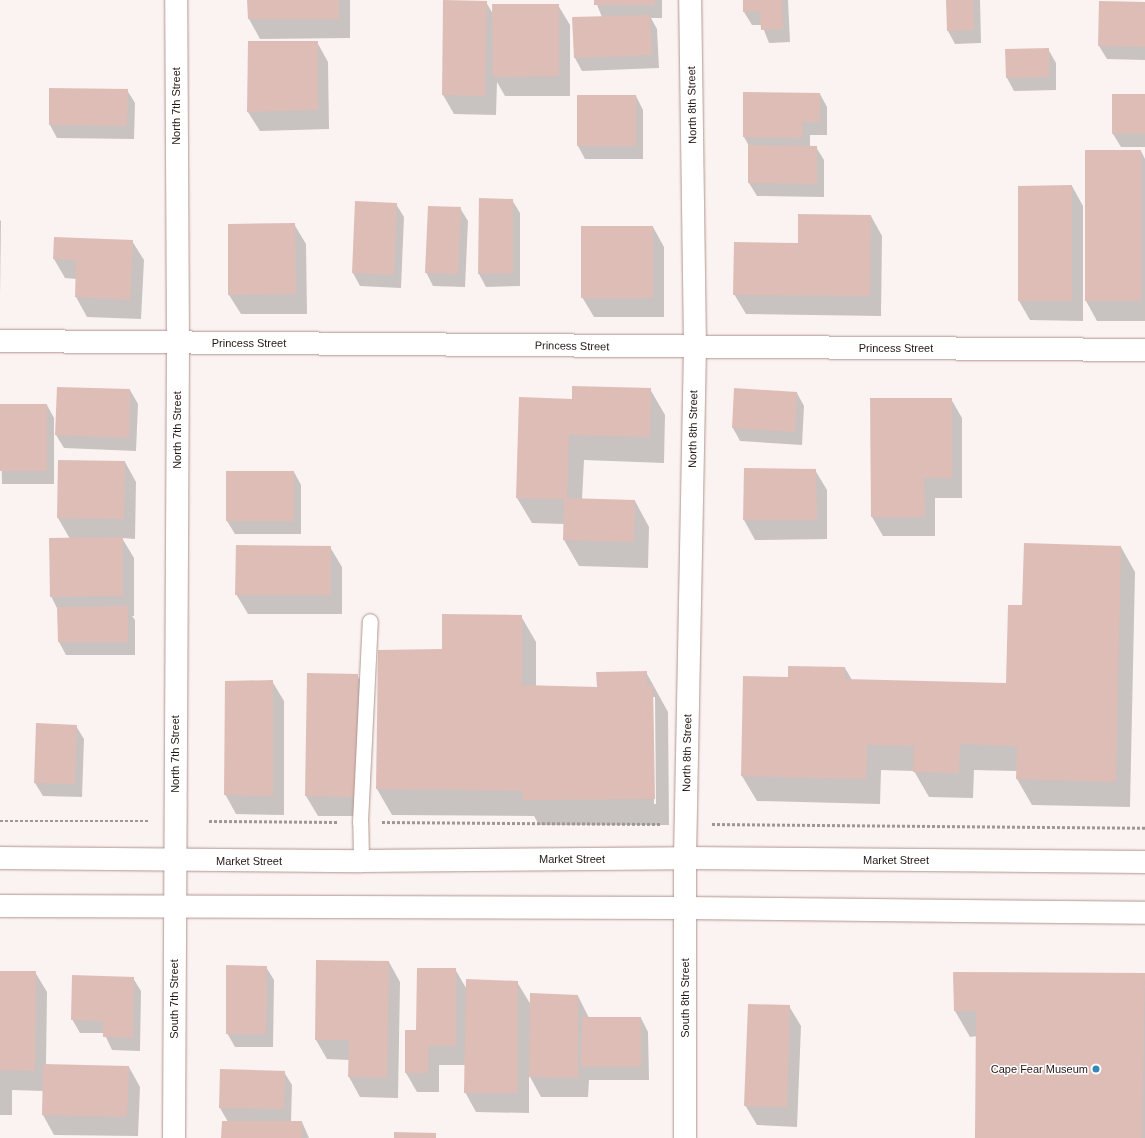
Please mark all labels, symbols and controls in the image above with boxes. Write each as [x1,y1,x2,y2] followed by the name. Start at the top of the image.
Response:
[685,66,699,144] street label: North 8th Street
[169,67,183,145] street label: North 7th Street
[212,336,286,350] street label: Princess Street
[535,339,609,353] street label: Princess Street
[859,341,933,355] street label: Princess Street
[686,390,700,468] street label: North 8th Street
[170,391,184,469] street label: North 7th Street
[680,714,694,792] street label: North 8th Street
[168,715,182,793] street label: North 7th Street
[539,852,605,866] street label: Market Street
[863,853,929,867] street label: Market Street
[216,854,282,868] street label: Market Street
[678,958,692,1038] street label: South 8th Street
[167,959,181,1039] street label: South 7th Street
[991,1062,1088,1076] place label: Cape Fear Museum
[1091,1064,1101,1074] marker: Cape Fear Museum

